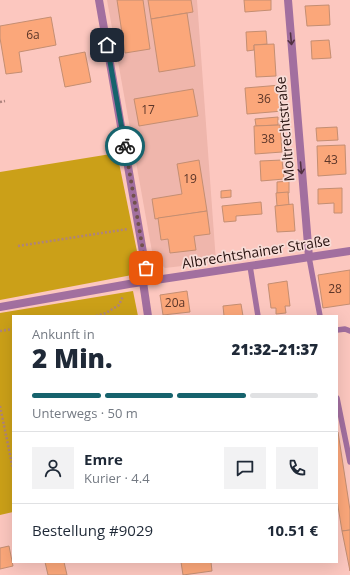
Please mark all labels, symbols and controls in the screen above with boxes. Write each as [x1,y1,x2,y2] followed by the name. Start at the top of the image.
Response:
[26,26,40,43] house number: 6a
[90,28,124,62] pin
[287,32,294,45] one-way arrow
[96,34,118,56] icon: home
[270,76,299,182] street label: Moltrechtstraße
[257,90,271,107] house number: 36
[141,101,155,118] house number: 17
[105,126,145,166] courier
[261,130,275,147] house number: 38
[114,135,136,157] icon: bike
[324,151,338,168] house number: 43
[298,161,305,174] one-way arrow
[183,170,197,187] house number: 19
[180,230,332,273] street label: Albrechtshainer Straße
[129,251,163,285] pin
[135,257,157,279] icon: bag
[328,280,342,297] house number: 28
[165,294,185,311] house number: 20a
[32,325,95,343] text: Ankunft in
[232,339,318,359] text: 21:32–21:37
[32,340,113,376] text: 2 Min.
[32,404,138,422] text: Unterwegs · 50 m
[32,447,74,489] button: person
[224,447,266,489] button: chat
[276,447,318,489] button: phone
[84,449,123,469] text: Emre
[84,469,150,487] text: Kurier · 4.4
[32,520,153,540] text: Bestellung #9029
[267,520,318,540] text: 10.51 €

